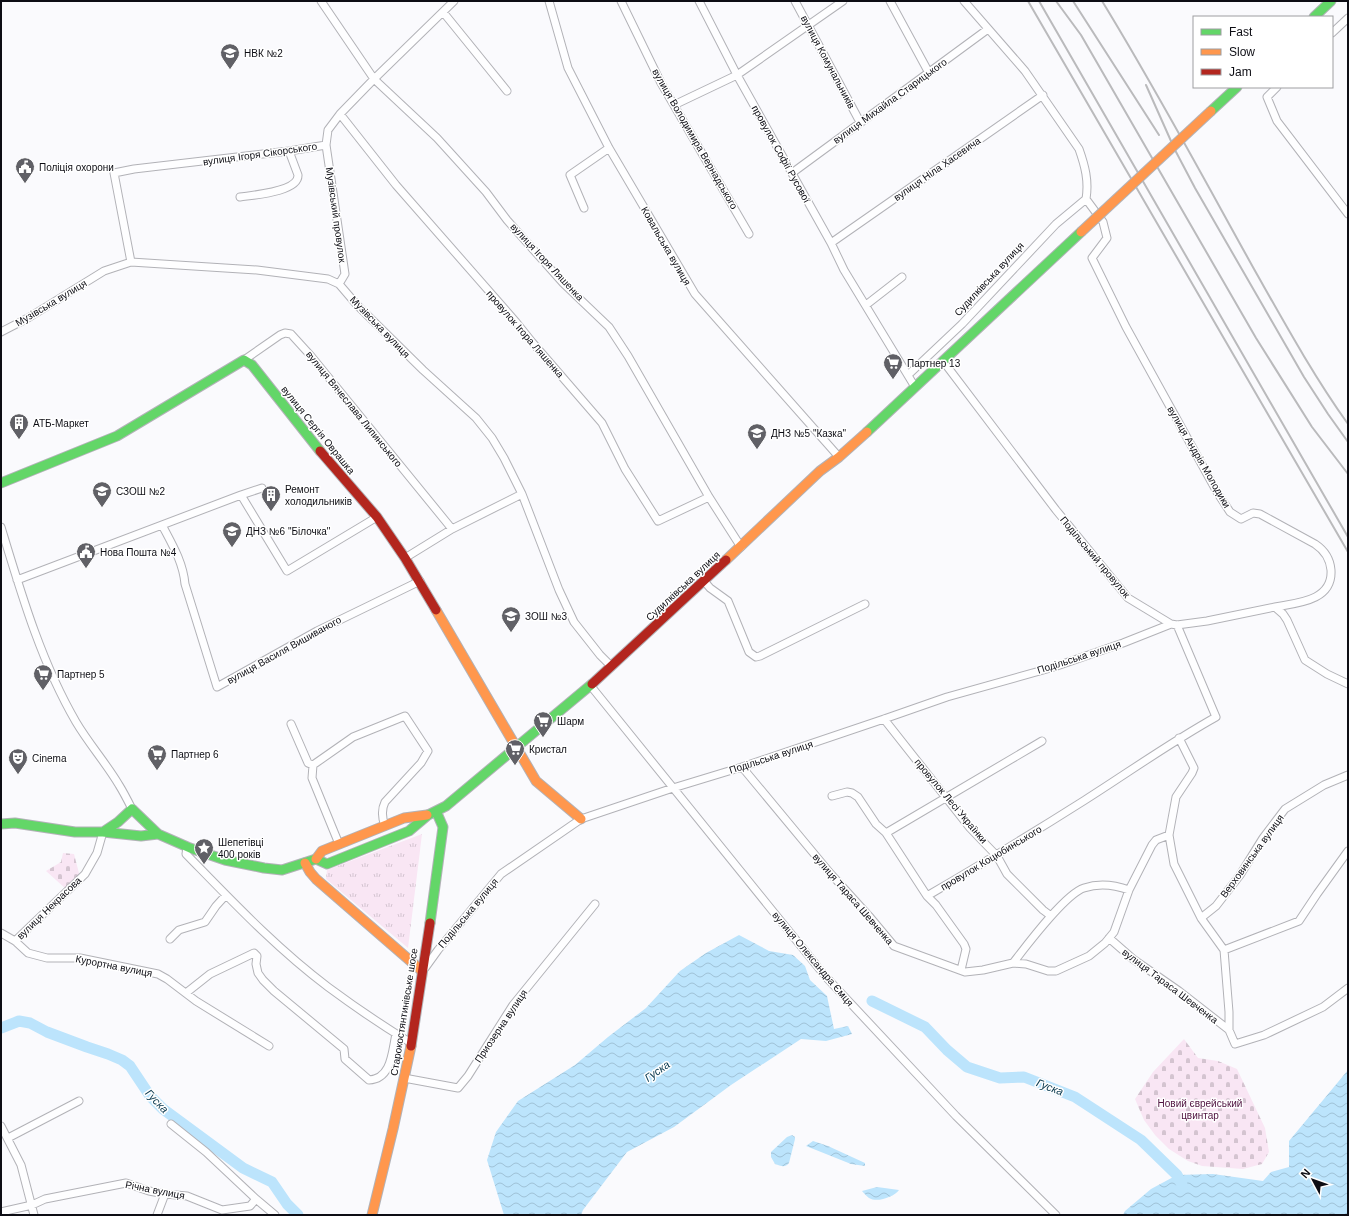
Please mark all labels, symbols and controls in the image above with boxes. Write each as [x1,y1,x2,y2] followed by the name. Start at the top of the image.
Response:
[799,14,857,110] street label: вулиця Комунальників
[1193,16,1333,88] legend
[1229,25,1253,39] text: Fast
[219,42,241,70] school or university icon: НВК №2
[1229,45,1255,59] text: Slow
[244,48,283,59] place label: НВК №2
[831,56,949,146] street label: вулиця Михайла Старицького
[1229,65,1252,79] text: Jam
[650,67,740,212] street label: вулиця Володимира Вернадського
[750,103,812,205] street label: провулок Софії Русової
[892,135,983,203] street label: вулиця Ніла Хасевича
[202,140,318,167] street label: вулиця Ігоря Сікорського
[14,156,36,184] public building icon: Поліція охорони
[39,162,114,173] place label: Поліція охорони
[324,167,348,264] street label: Музівський провулок
[639,205,693,287] street label: Ковальська вулиця
[508,221,586,303] street label: вулиця Ігоря Ляшенка
[952,240,1026,318] street label: Судилківська вулиця
[13,277,89,329] street label: Музівська вулиця
[484,288,566,380] street label: провулок Ігора Ляшенка
[348,294,412,360] street label: Музівська вулиця
[304,349,404,469] street label: вулиця Вячеслава Липинського
[882,352,904,380] supermarket icon: Партнер 13
[907,358,961,369] place label: Партнер 13
[279,384,357,477] street label: вулиця Сергія Оврашка
[1165,404,1233,510] street label: вулиця Андрія Молодики
[8,412,30,440] building icon: АТБ-Маркет
[33,418,89,429] place label: АТБ-Маркет
[746,422,768,450] school or university icon: ДНЗ №5 "Казка"
[771,428,846,439] place label: ДНЗ №5 "Казка"
[91,480,113,508] school or university icon: СЗОШ №2
[260,484,282,512] building icon: Ремонт холодильників
[285,484,352,507] place label: Ремонт холодильників
[116,486,165,497] place label: СЗОШ №2
[1058,514,1133,600] street label: Подільський провулок
[221,520,243,548] school or university icon: ДНЗ №6 "Білочка"
[246,526,331,537] place label: ДНЗ №6 "Білочка"
[75,541,97,569] public building icon: Нова Пошта №4
[100,547,177,558] place label: Нова Пошта №4
[644,549,722,623] street label: Судилківська вулиця
[500,605,522,633] school or university icon: ЗОШ №3
[525,611,567,622] place label: ЗОШ №3
[225,614,343,686] street label: вулиця Василя Вишиваного
[1036,638,1122,676] street label: Подільська вулиця
[32,663,54,691] supermarket icon: Партнер 5
[57,669,105,680] place label: Партнер 5
[532,710,554,738] supermarket icon: Шарм
[557,716,584,727] place label: Шарм
[504,738,526,766] supermarket icon: Кристал
[728,738,814,776] street label: Подільська вулиця
[146,743,168,771] supermarket icon: Партнер 6
[529,744,567,755] place label: Кристал
[7,747,29,775] theatre icon: Cinema
[171,749,219,760] place label: Партнер 6
[32,753,67,764] place label: Cinema
[912,757,990,845] street label: провулок Лесі Українки
[1218,812,1286,900] street label: Верховинська вулиця
[939,823,1044,893] street label: провулок Коцюбинського
[193,837,215,865] place icon: Шепетівці 400 років
[218,837,263,860] place label: Шепетівці 400 років
[810,851,896,947] street label: вулиця Тараса Шевченка
[15,874,84,941] street label: вулиця Некрасова
[436,876,500,950] street label: Подільська вулиця
[770,910,856,1008] street label: вулиця Олександра Ємця
[1120,946,1220,1026] street label: вулиця Тараса Шевченка
[388,947,420,1077] street label: Старокостянтинівське шосе
[75,953,153,979] street label: Курортна вулиця
[472,987,530,1065] street label: Приозерна вулиця
[642,1058,672,1084] water label: Гуска
[1035,1076,1065,1098] water label: Гуска
[143,1087,171,1115] water label: Гуска
[1158,1098,1242,1121] park label: Новий єврейський цвинтар
[1293,1160,1333,1200] north arrow
[1298,1166,1313,1180] text: N
[124,1179,186,1201] street label: Річна вулиця

